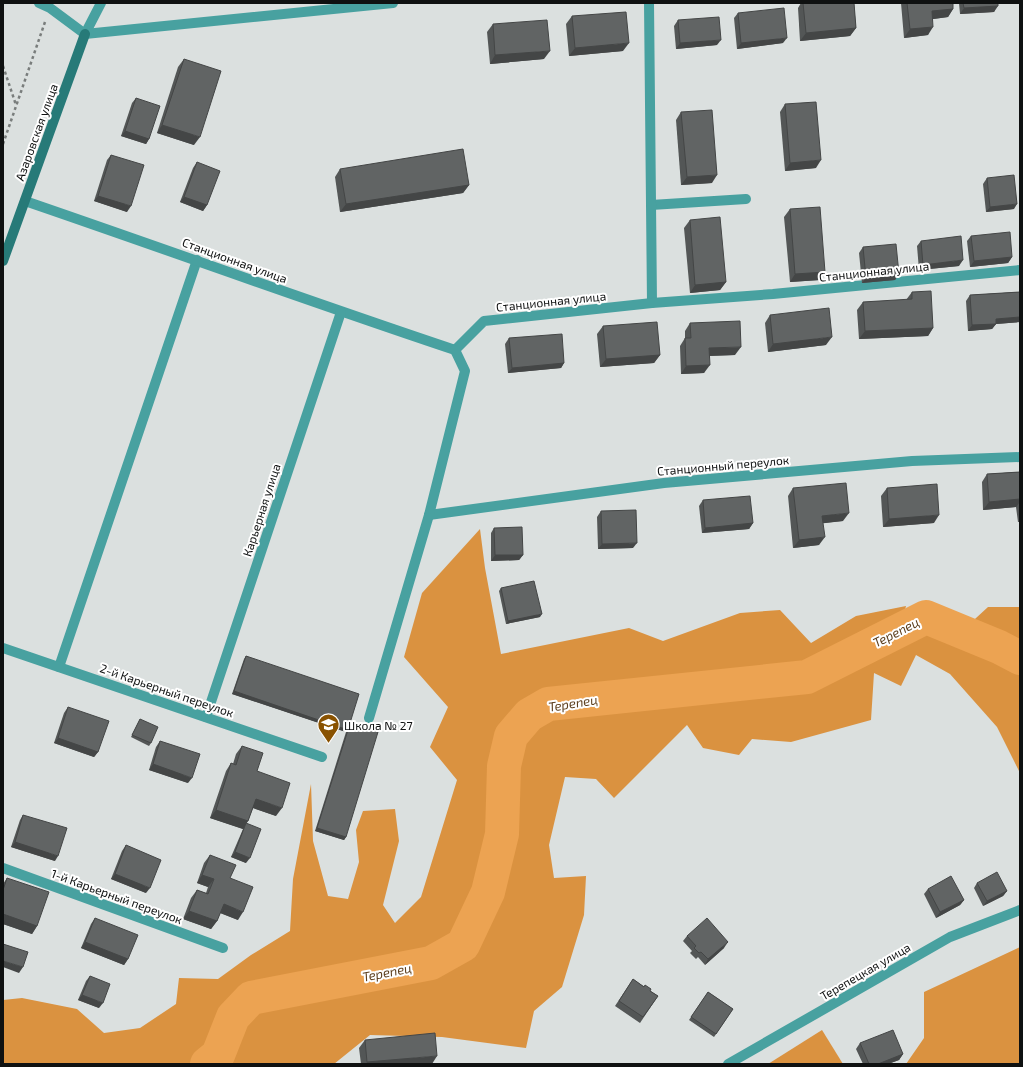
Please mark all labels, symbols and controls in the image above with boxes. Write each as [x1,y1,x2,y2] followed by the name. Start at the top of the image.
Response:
[12,82,61,183] street label: Азаровская улица
[180,234,289,286] street label: Станционная улица
[818,258,930,285] street label: Станционная улица
[495,288,607,315] street label: Станционная улица
[656,452,790,479] street label: Станционный переулок
[239,462,284,559] street label: Карьерная улица
[870,614,922,650] water label: Терепец
[98,661,236,721] street label: 2-й Карьерный переулок
[547,691,599,715] water label: Терепец
[315,712,341,745] school or university icon: Школа № 27
[344,718,413,732] place label: Школа № 27
[49,866,185,927] street label: 1-й Карьерный переулок
[817,939,913,1003] street label: Терепецкая улица
[361,959,413,985] water label: Терепец

